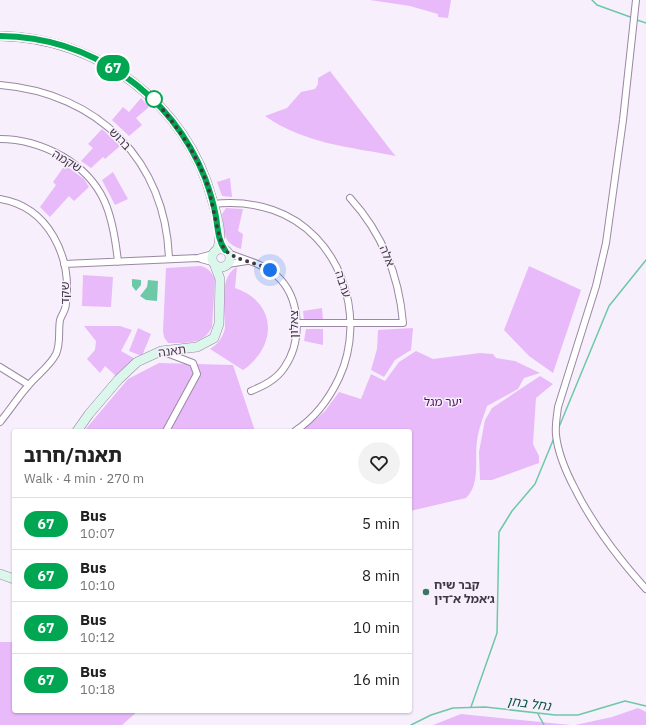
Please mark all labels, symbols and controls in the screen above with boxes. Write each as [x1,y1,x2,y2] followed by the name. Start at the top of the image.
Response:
[95,55,131,81] line badge: 67
[105,59,121,77] text: 67
[145,90,163,108] unlabelled marker
[106,124,135,153] street label: ברוש
[50,146,85,175] street label: שקמה
[377,243,399,269] street label: אלה
[260,260,280,280] your location
[332,269,355,299] street label: ערבה
[57,282,72,304] street label: שקד
[286,310,301,338] street label: צאלון
[157,341,187,360] street label: תאנה
[424,394,462,409] park label: יער מגל
[358,442,400,484] button: heart
[24,443,122,467] text: תאנה/חרוב
[24,470,144,487] text: Walk · 4 min · 270 m
[80,506,107,525] text: Bus
[362,514,400,533] text: 5 min
[38,515,54,533] text: 67
[80,525,115,542] text: 10:07
[80,558,107,577] text: Bus
[362,566,400,585] text: 8 min
[38,567,54,585] text: 67
[80,577,115,594] text: 10:10
[434,577,495,606] place label: קבר שיח ג׳אמל א־דין
[421,587,431,597] marker: קבר שיח ג׳אמל א־דין
[80,610,107,629] text: Bus
[353,618,400,637] text: 10 min
[38,619,54,637] text: 67
[80,629,115,646] text: 10:12
[80,662,107,681] text: Bus
[353,670,400,689] text: 16 min
[38,671,54,689] text: 67
[80,681,115,698] text: 10:18
[506,692,553,715] water label: נחל בחן

